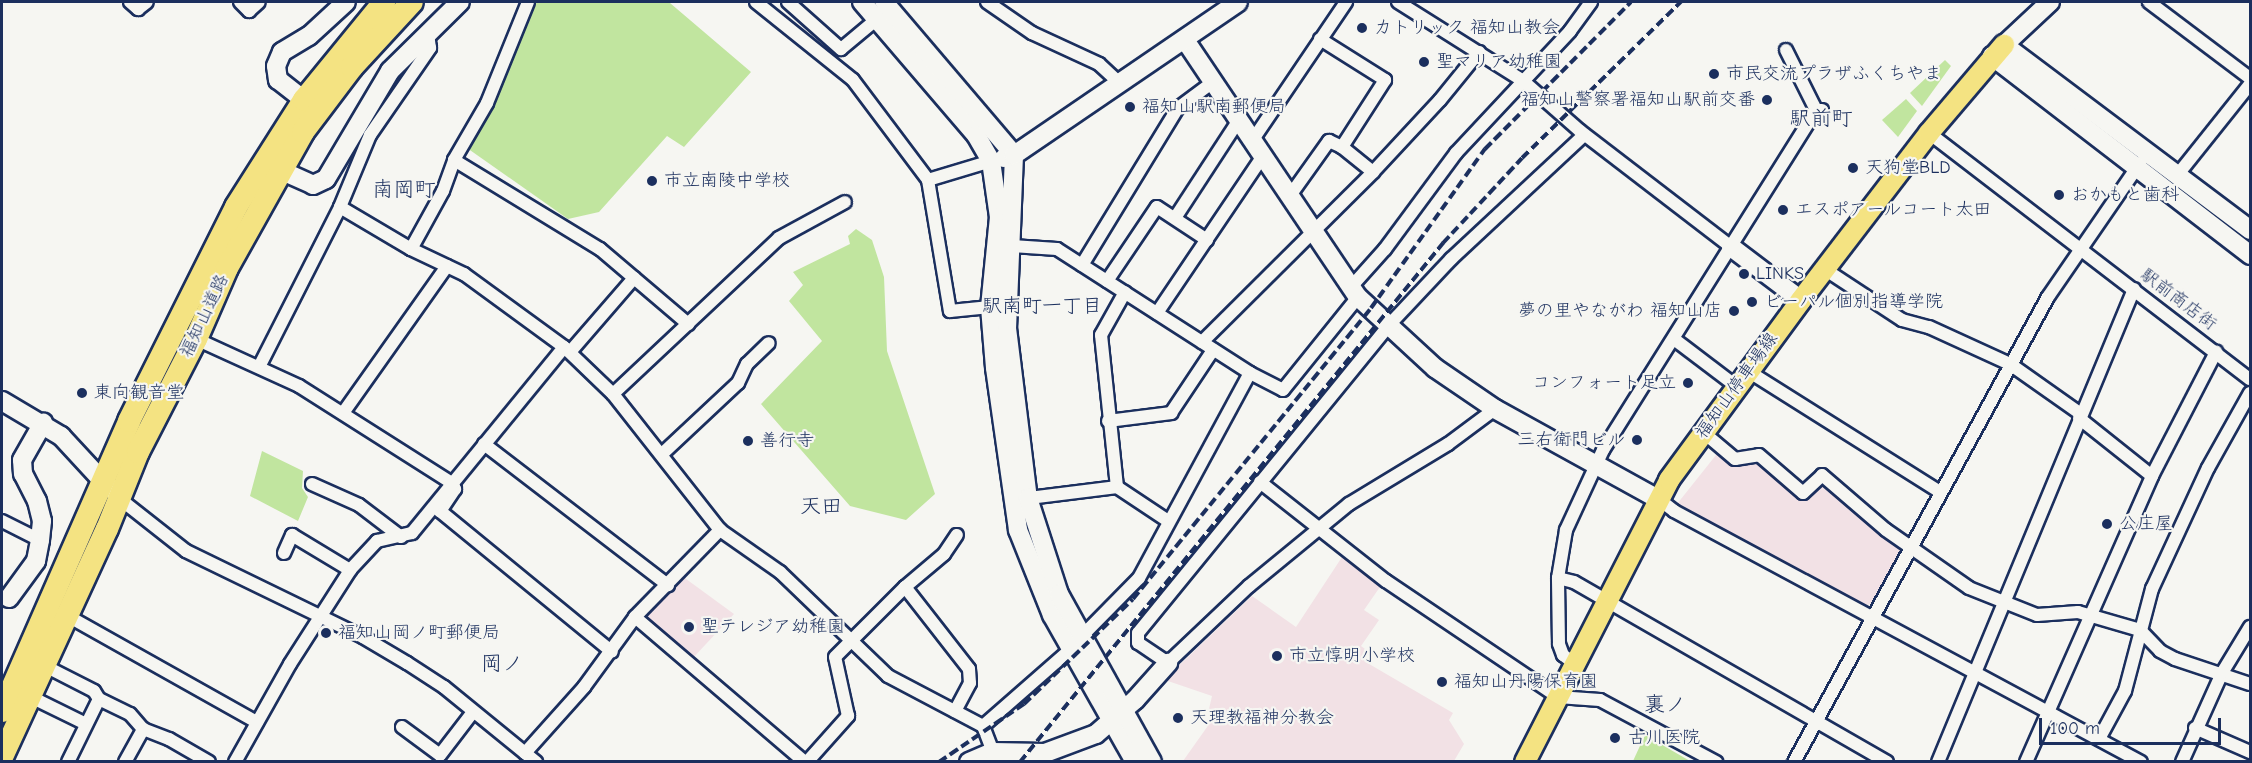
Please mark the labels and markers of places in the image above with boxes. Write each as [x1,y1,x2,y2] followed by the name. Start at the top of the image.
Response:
[1374,17,1560,39] place label: カトリック 福知山教会
[1355,21,1369,35] marker: カトリック 福知山教会
[1436,51,1562,73] place label: 聖マリア幼稚園
[1417,55,1431,69] marker: 聖マリア幼稚園
[1726,63,1942,85] place label: 市民交流プラザふくちやま
[1707,67,1721,81] marker: 市民交流プラザふくちやま
[1521,89,1755,111] place label: 福知山警察署福知山駅前交番
[1760,93,1774,107] marker: 福知山警察署福知山駅前交番
[1142,96,1286,118] place label: 福知山駅南郵便局
[1123,100,1137,114] marker: 福知山駅南郵便局
[1865,157,1950,179] place label: 天狗堂BLD
[1846,161,1860,175] marker: 天狗堂BLD
[664,170,790,192] place label: 市立南陵中学校
[645,174,659,188] marker: 市立南陵中学校
[2071,184,2179,206] place label: おかもと歯科
[2052,188,2066,202] marker: おかもと歯科
[1795,199,1992,221] place label: エスポアールコート太田
[1776,203,1790,217] marker: エスポアールコート太田
[1756,263,1804,285] place label: LINKS
[1737,267,1751,281] marker: LINKS
[1764,291,1943,313] place label: ビーパル個別指導学院
[1745,295,1759,309] marker: ビーパル個別指導学院
[1518,300,1722,322] place label: 夢の里やながわ 福知山店
[1727,304,1741,318] marker: 夢の里やながわ 福知山店
[1532,372,1676,394] place label: コンフォート足立
[1681,376,1695,390] marker: コンフォート足立
[94,382,184,404] place label: 東向観音堂
[75,386,89,400] marker: 東向観音堂
[1517,429,1625,451] place label: 三右衛門ビル
[760,430,814,452] place label: 善行寺
[1630,433,1644,447] marker: 三右衛門ビル
[741,434,755,448] marker: 善行寺
[2119,513,2173,535] place label: 公庄屋
[2100,517,2114,531] marker: 公庄屋
[701,616,845,638] place label: 聖テレジア幼稚園
[682,620,696,634] marker: 聖テレジア幼稚園
[338,622,500,644] place label: 福知山岡ノ町郵便局
[319,626,333,640] marker: 福知山岡ノ町郵便局
[1289,645,1415,667] place label: 市立惇明小学校
[1270,649,1284,663] marker: 市立惇明小学校
[1454,671,1598,693] place label: 福知山丹陽保育園
[1435,675,1449,689] marker: 福知山丹陽保育園
[1190,707,1334,729] place label: 天理教福神分教会
[1171,711,1185,725] marker: 天理教福神分教会
[1628,727,1700,749] place label: 古川医院
[1606,729,1624,747] marker: 古川医院

